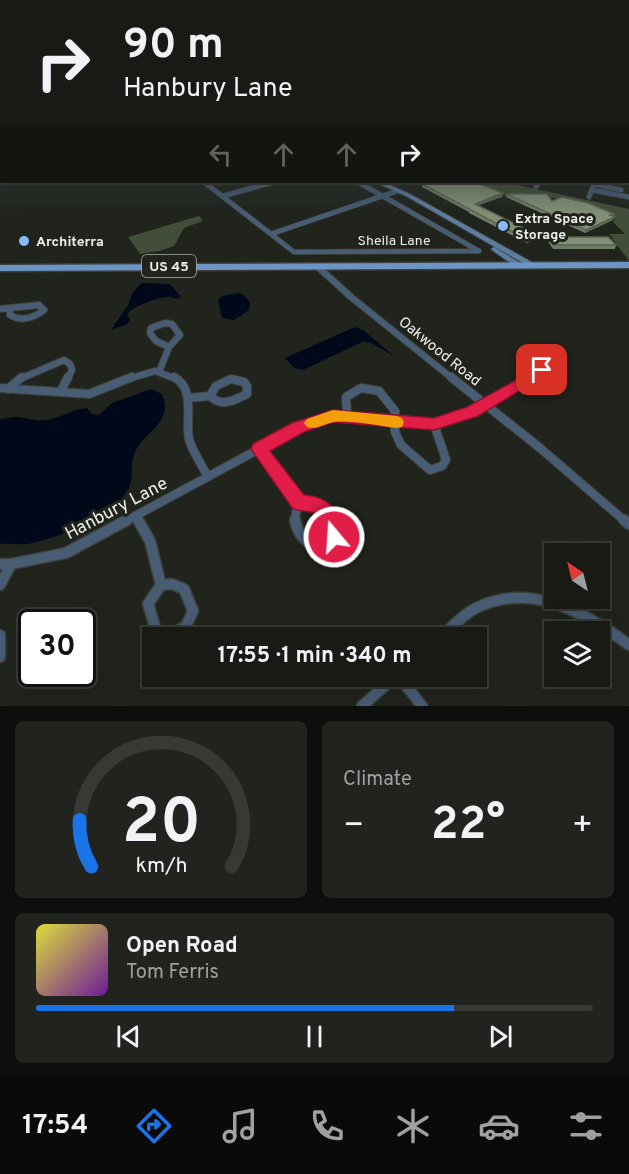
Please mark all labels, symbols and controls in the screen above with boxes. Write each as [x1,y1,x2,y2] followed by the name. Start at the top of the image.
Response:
[123,20,224,73] text: 90 m
[24,24,102,102] icon: right
[123,72,293,106] text: Hanbury Lane
[204,138,237,171] icon: left
[267,138,300,171] icon: ahead
[330,138,363,171] icon: ahead
[393,138,426,171] icon: right
[515,211,594,244] place label: Extra Space Storage
[496,219,510,233] marker: Extra Space Storage
[358,233,430,250] street label: Sheila Lane
[17,234,31,248] marker: Architerra
[36,234,104,251] place label: Architerra
[142,255,196,277] road number: US 45
[394,313,484,391] street label: Oakwood Road
[516,344,567,395] pin
[525,353,558,386] icon: arrive
[61,473,172,546] street label: Hanbury Lane
[302,505,366,569] position arrow
[544,543,610,609] north arrow
[544,543,610,687] map controls
[18,609,96,687] speed limit sign: 30
[544,621,610,687] button: layers
[217,643,412,670] text: 17:55 · 1 min · 340 m
[343,767,412,793] text: Climate
[121,786,201,865] text: 20
[431,798,505,855] text: 22°
[343,806,364,848] text: −
[572,806,593,848] text: +
[135,853,187,880] text: km/h
[126,933,238,960] text: Open Road
[126,960,219,986] text: Tom Ferris
[112,1020,145,1053] icon: previous
[298,1020,331,1053] icon: pause
[484,1020,517,1053] icon: next
[133,1105,175,1147] icon: directions
[219,1105,261,1147] icon: music
[306,1105,348,1147] icon: phone
[392,1105,434,1147] icon: climate
[478,1105,520,1147] icon: car
[565,1105,607,1147] icon: filters
[22,1109,88,1143] text: 17:54

